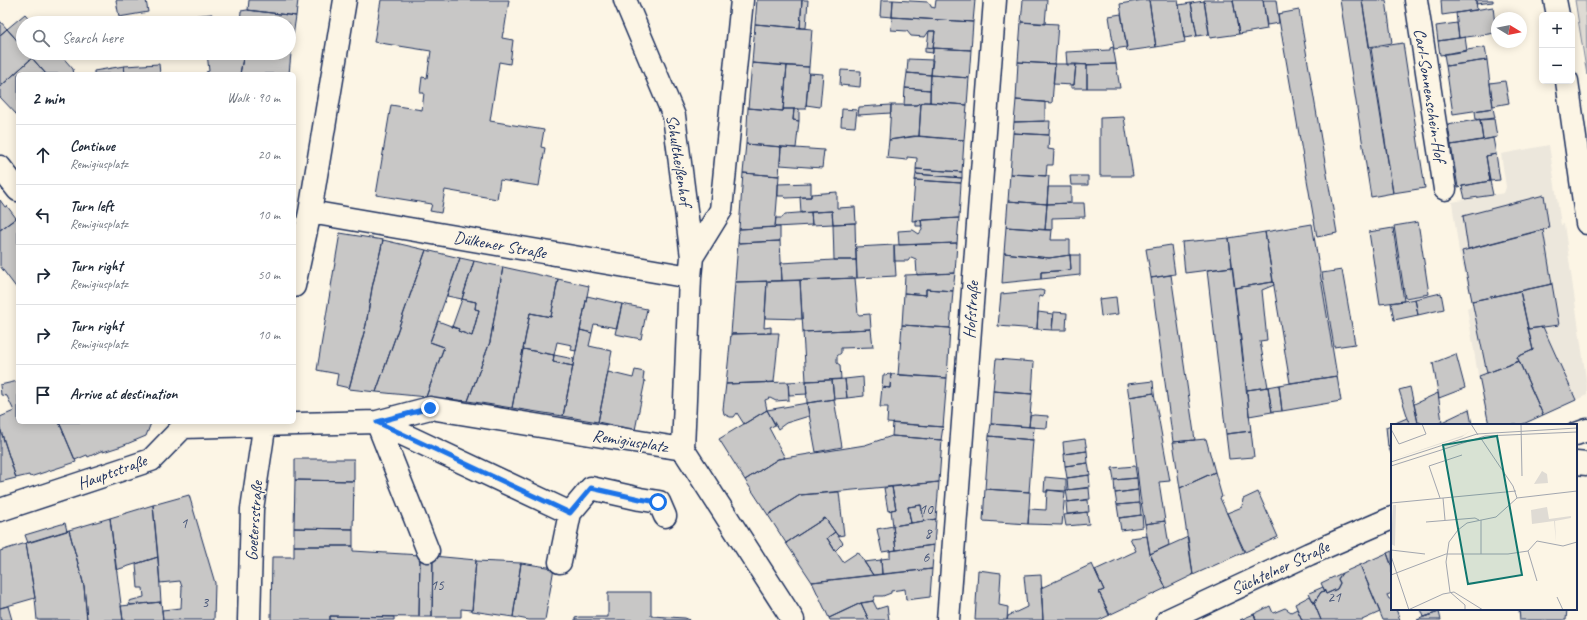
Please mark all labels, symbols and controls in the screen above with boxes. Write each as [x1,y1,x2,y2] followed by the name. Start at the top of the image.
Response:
[1491,12,1527,48] north arrow
[1539,12,1575,84] map controls
[1539,12,1575,48] button: +
[16,16,296,60] search box
[30,27,52,49] icon: search
[1409,27,1452,167] street label: Carl-Sonnenschein-Hof
[62,29,123,48] text: Search here
[1539,48,1575,84] button: −
[32,88,65,109] text: 2 min
[227,90,280,106] text: Walk · 90 m
[661,113,697,211] street label: Schultheißenhof
[70,137,115,156] text: Continue
[32,144,54,166] icon: ahead
[258,147,280,163] text: 20 m
[70,156,128,172] text: Remigiusplatz
[70,197,113,216] text: Turn left
[32,204,54,226] icon: left
[258,207,280,223] text: 10 m
[70,216,128,232] text: Remigiusplatz
[452,227,549,264] street label: Dülkener Straße
[70,257,123,276] text: Turn right
[32,264,54,286] icon: right
[258,267,280,283] text: 50 m
[70,276,128,292] text: Remigiusplatz
[959,279,984,339] street label: Hofstraße
[70,317,123,336] text: Turn right
[32,324,54,346] icon: right
[258,327,280,343] text: 10 m
[70,336,128,352] text: Remigiusplatz
[32,384,54,406] icon: arrive
[70,385,177,404] text: Arrive at destination
[421,399,439,417] route end
[1391,424,1577,610] inset map
[591,425,671,458] street label: Remigiusplatz
[75,449,151,494] street label: Hauptstraße
[241,479,267,562] street label: Goetersstraße
[649,493,667,511] route start
[919,500,934,519] house number: 10
[181,514,189,533] house number: 1
[925,524,933,543] house number: 8
[1228,536,1334,600] street label: Süchtelner Straße
[923,548,931,567] house number: 6
[430,576,445,595] house number: 15
[1327,588,1342,607] house number: 21
[202,593,210,612] house number: 3

